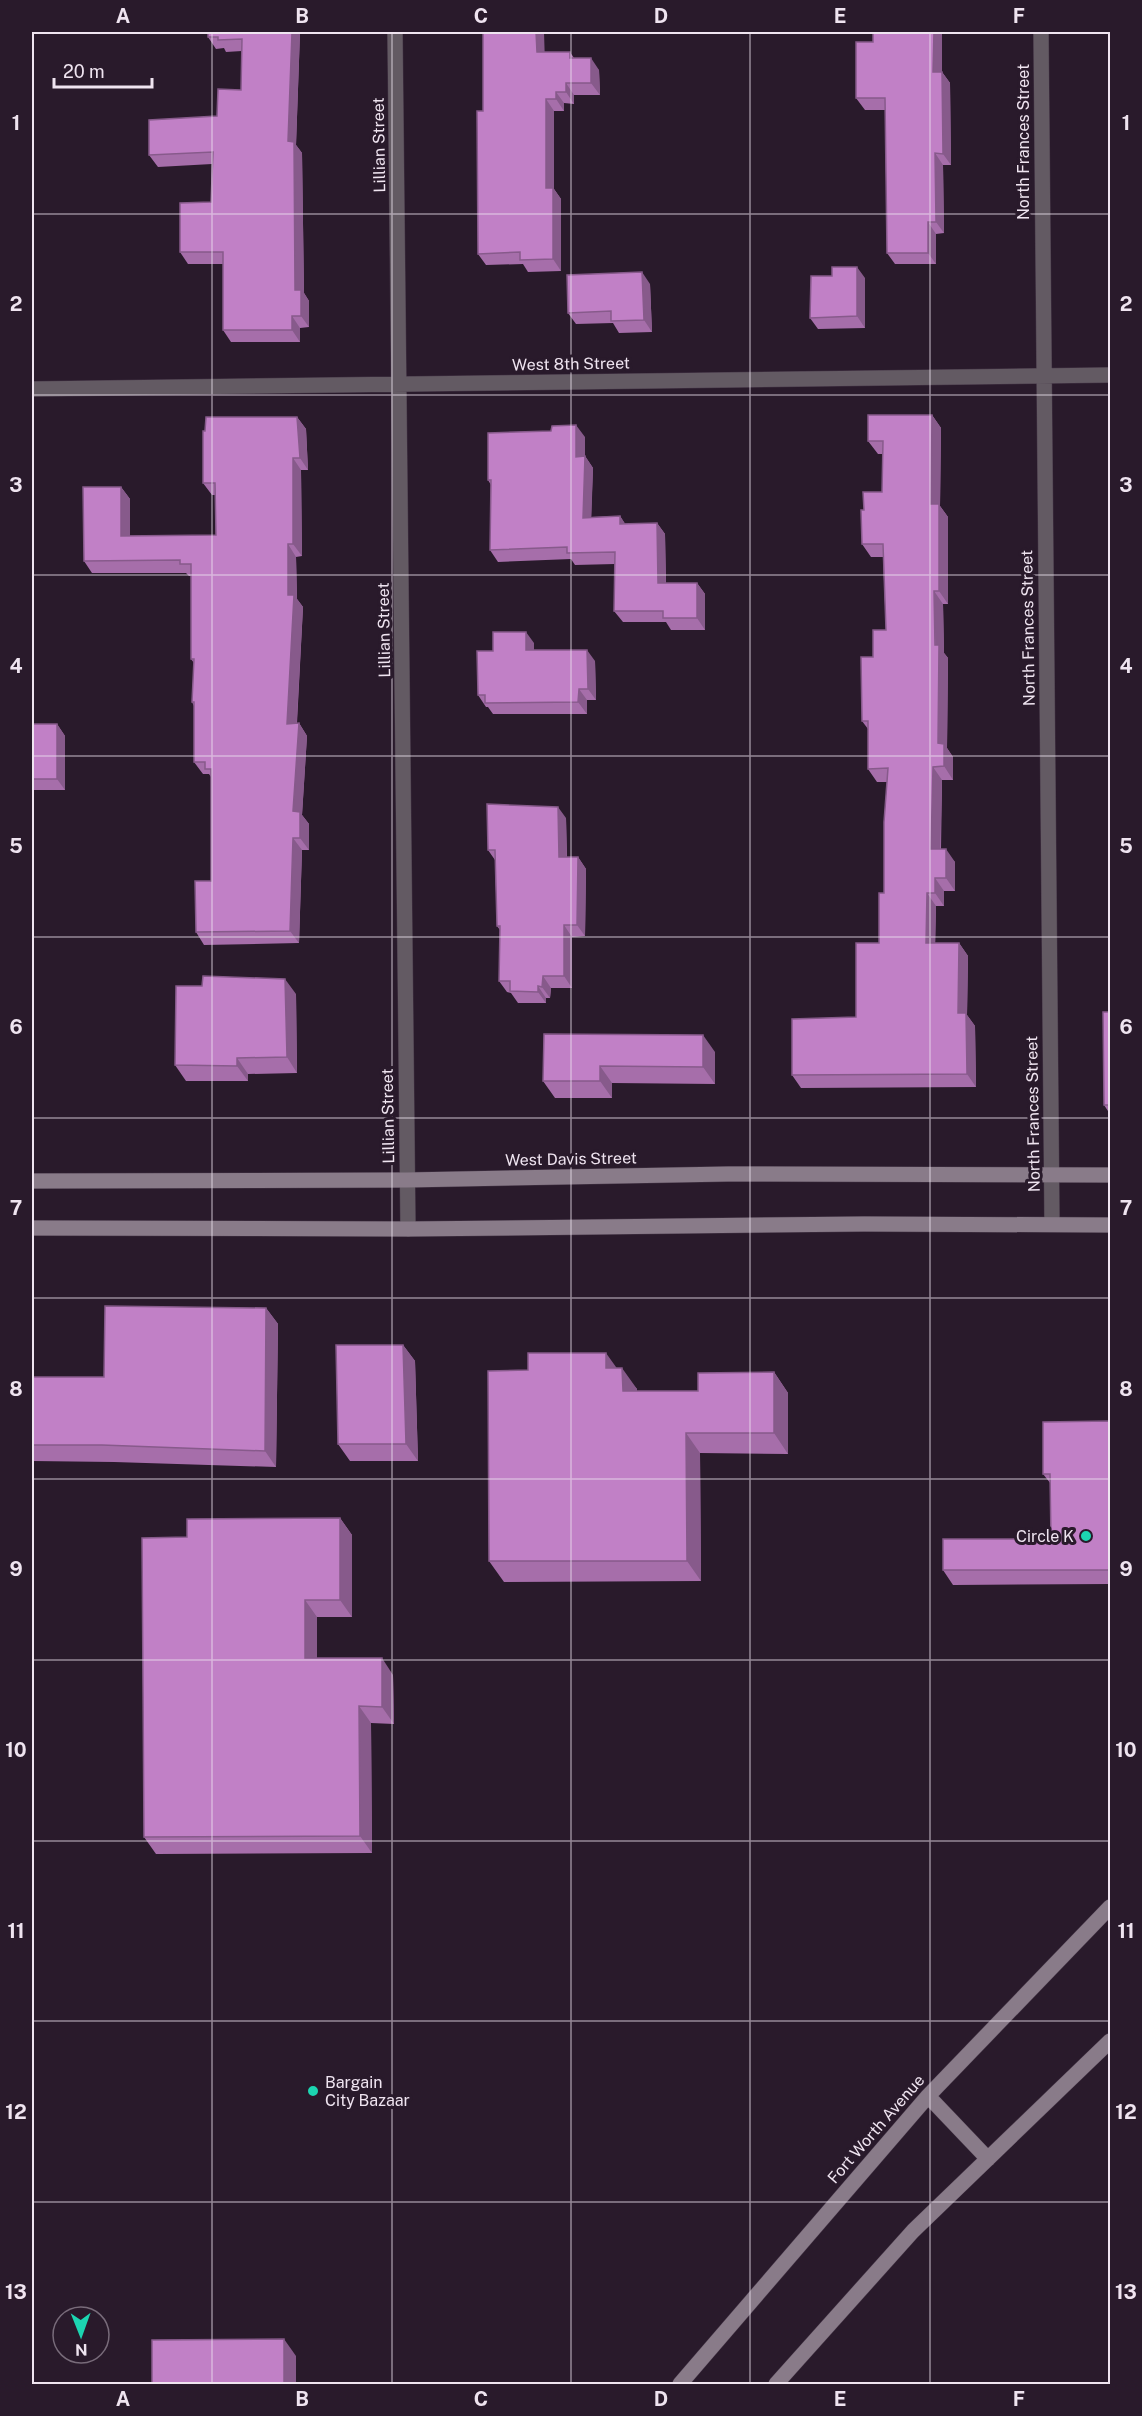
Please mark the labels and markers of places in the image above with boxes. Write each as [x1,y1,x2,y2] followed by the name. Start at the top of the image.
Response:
[1016,1527,1074,1546] place label: Circle K
[1079,1529,1093,1543] marker: Circle K
[325,2073,410,2110] place label: Bargain City Bazaar
[306,2084,320,2098] marker: Bargain City Bazaar

